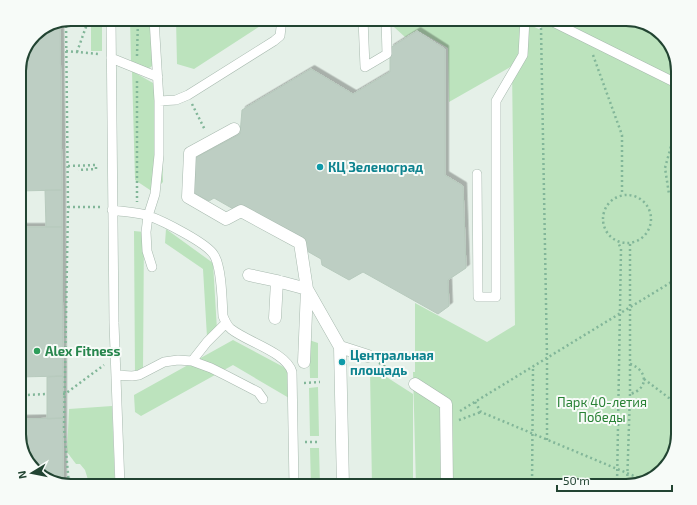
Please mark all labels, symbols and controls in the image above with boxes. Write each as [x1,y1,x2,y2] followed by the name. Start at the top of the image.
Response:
[328,159,423,175] place label: КЦ Зеленоград
[315,162,325,172] marker: КЦ Зеленоград
[45,343,120,359] place label: Alex Fitness
[32,346,42,356] marker: Alex Fitness
[350,347,434,378] place label: Центральная площадь
[337,357,347,367] marker: Центральная площадь
[557,394,647,425] park label: Парк 40-летия Победы
[12,453,52,493] north arrow
[557,467,672,493] scale bar
[15,470,29,480] text: N
[563,473,590,487] text: 50 m

